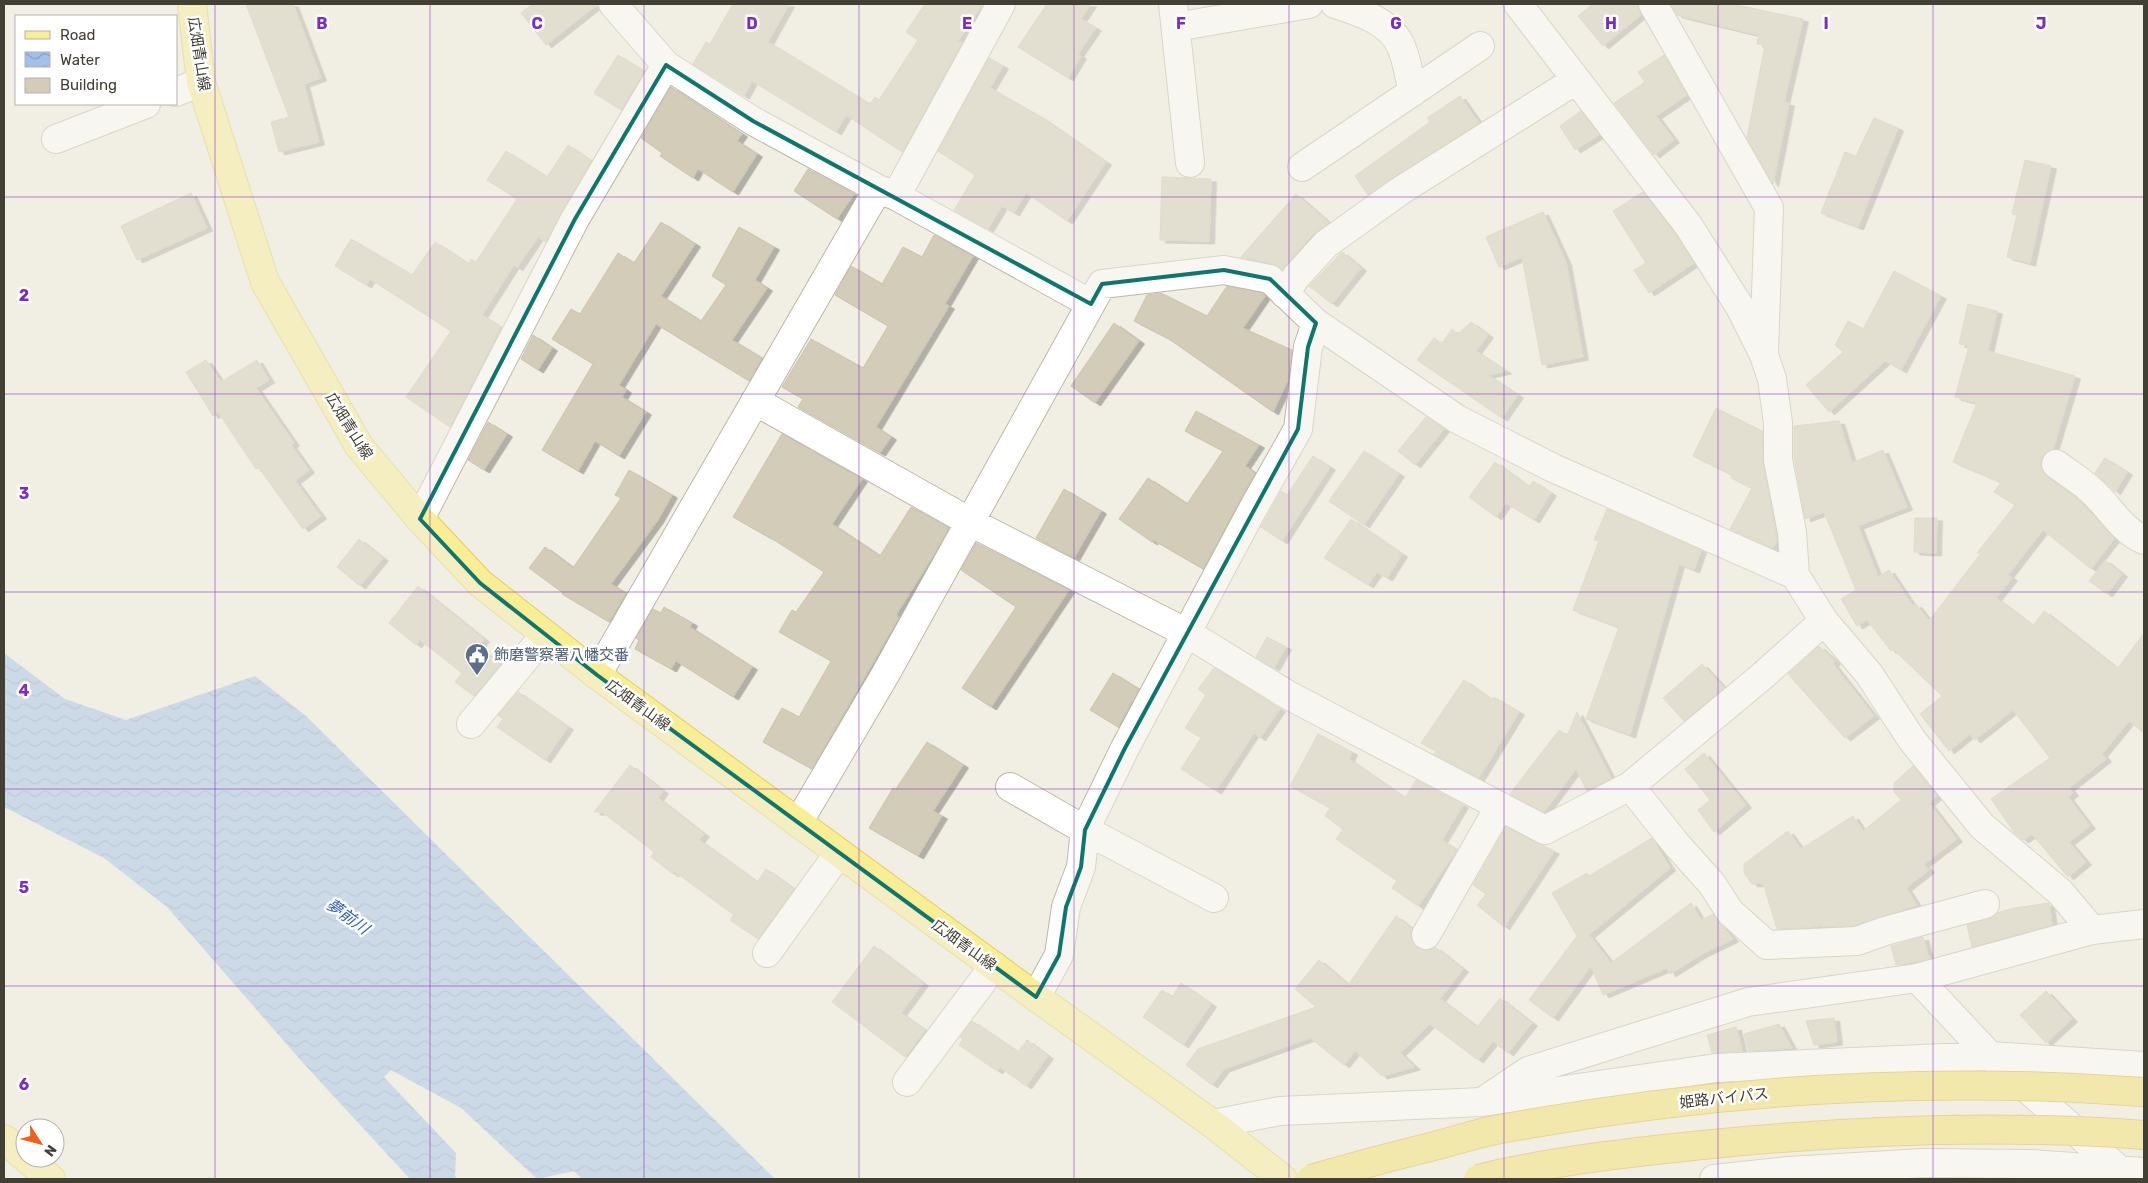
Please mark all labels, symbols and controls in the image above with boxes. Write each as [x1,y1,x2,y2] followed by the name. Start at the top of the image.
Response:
[316,14,328,33] text: B
[531,14,543,33] text: C
[746,14,758,33] text: D
[962,14,972,33] text: E
[1176,14,1186,33] text: F
[1390,14,1402,33] text: G
[1605,14,1617,33] text: H
[1823,14,1829,33] text: I
[2036,14,2046,33] text: J
[15,15,178,105] legend
[184,16,214,92] street label: 広畑青山線
[60,26,96,44] text: Road
[60,51,100,69] text: Water
[60,76,117,94] text: Building
[19,286,29,305] text: 2
[321,389,377,463] street label: 広畑青山線
[19,484,29,503] text: 3
[464,642,490,676] public building icon: 飾磨警察署八幡交番
[494,646,629,664] place label: 飾磨警察署八幡交番
[602,676,674,734] street label: 広畑青山線
[19,681,30,700] text: 4
[19,878,29,897] text: 5
[323,895,374,939] water label: 夢前川
[928,916,1000,974] street label: 広畑青山線
[19,1075,29,1094] text: 6
[1678,1084,1770,1112] street label: 姫路バイパス
[15,1118,65,1168] north arrow
[40,1141,60,1159] text: N

